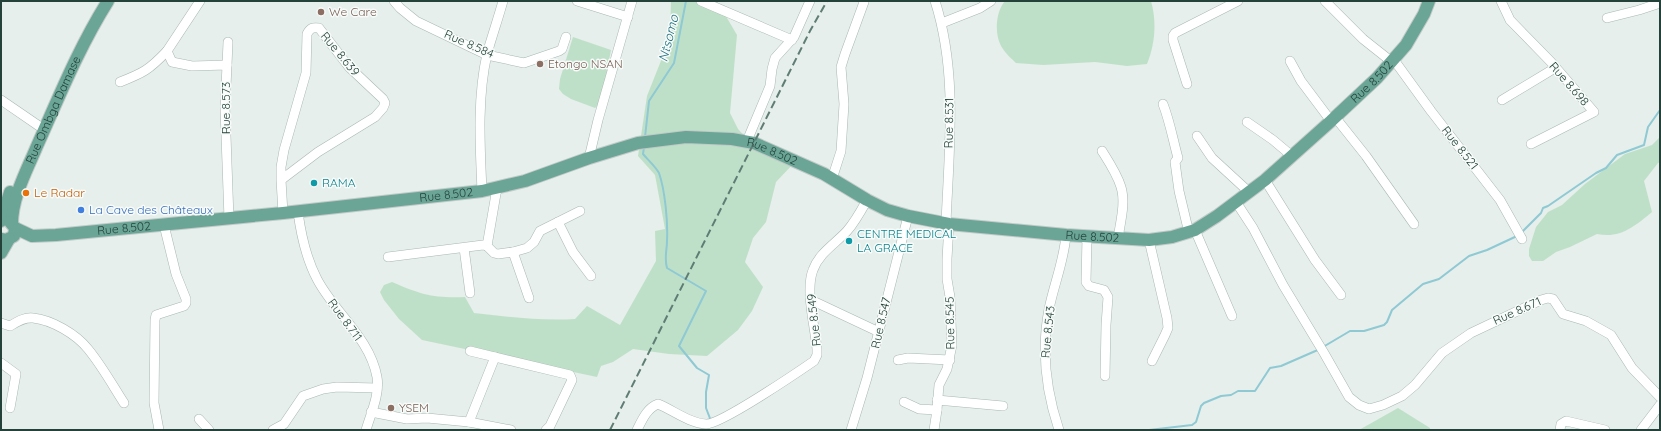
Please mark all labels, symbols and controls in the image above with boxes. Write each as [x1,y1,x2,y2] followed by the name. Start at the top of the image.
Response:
[329,4,377,19] place label: We Care
[316,7,326,17] marker: We Care
[654,12,682,63] water label: Ntsomo
[442,26,496,61] street label: Rue 8.584
[318,29,363,79] street label: Rue 8.639
[22,53,84,166] street label: Rue Ombga Damase
[548,56,623,71] place label: Etongo NSAN
[1347,57,1396,106] street label: Rue 8.502
[535,59,545,69] marker: Etongo NSAN
[1546,59,1592,109] street label: Rue 8.698
[218,82,233,134] street label: Rue 8.573
[941,97,956,148] street label: Rue 8.531
[1439,123,1482,172] street label: Rue 8.521
[746,134,800,168] street label: Rue 8.502
[322,175,356,190] place label: RAMA
[309,178,319,188] marker: RAMA
[419,184,474,205] street label: Rue 8.502
[34,185,85,200] place label: Le Radar
[21,188,31,198] marker: Le Radar
[89,202,213,217] place label: La Cave des Châteaux
[76,205,86,215] marker: La Cave des Châteaux
[96,218,152,238] street label: Rue 8.502
[857,226,957,255] place label: CENTRE MEDICAL LA GRACE
[1065,227,1120,245] street label: Rue 8.502
[844,236,854,246] marker: CENTRE MEDICAL LA GRACE
[803,293,824,347] street label: Rue 8.549
[1490,293,1543,328] street label: Rue 8.671
[325,295,366,344] street label: Rue 8.711
[867,296,894,350] street label: Rue 8.547
[942,296,957,350] street label: Rue 8.545
[1037,305,1058,359] street label: Rue 8.543
[399,400,429,415] place label: YSEM
[386,403,396,413] marker: YSEM

